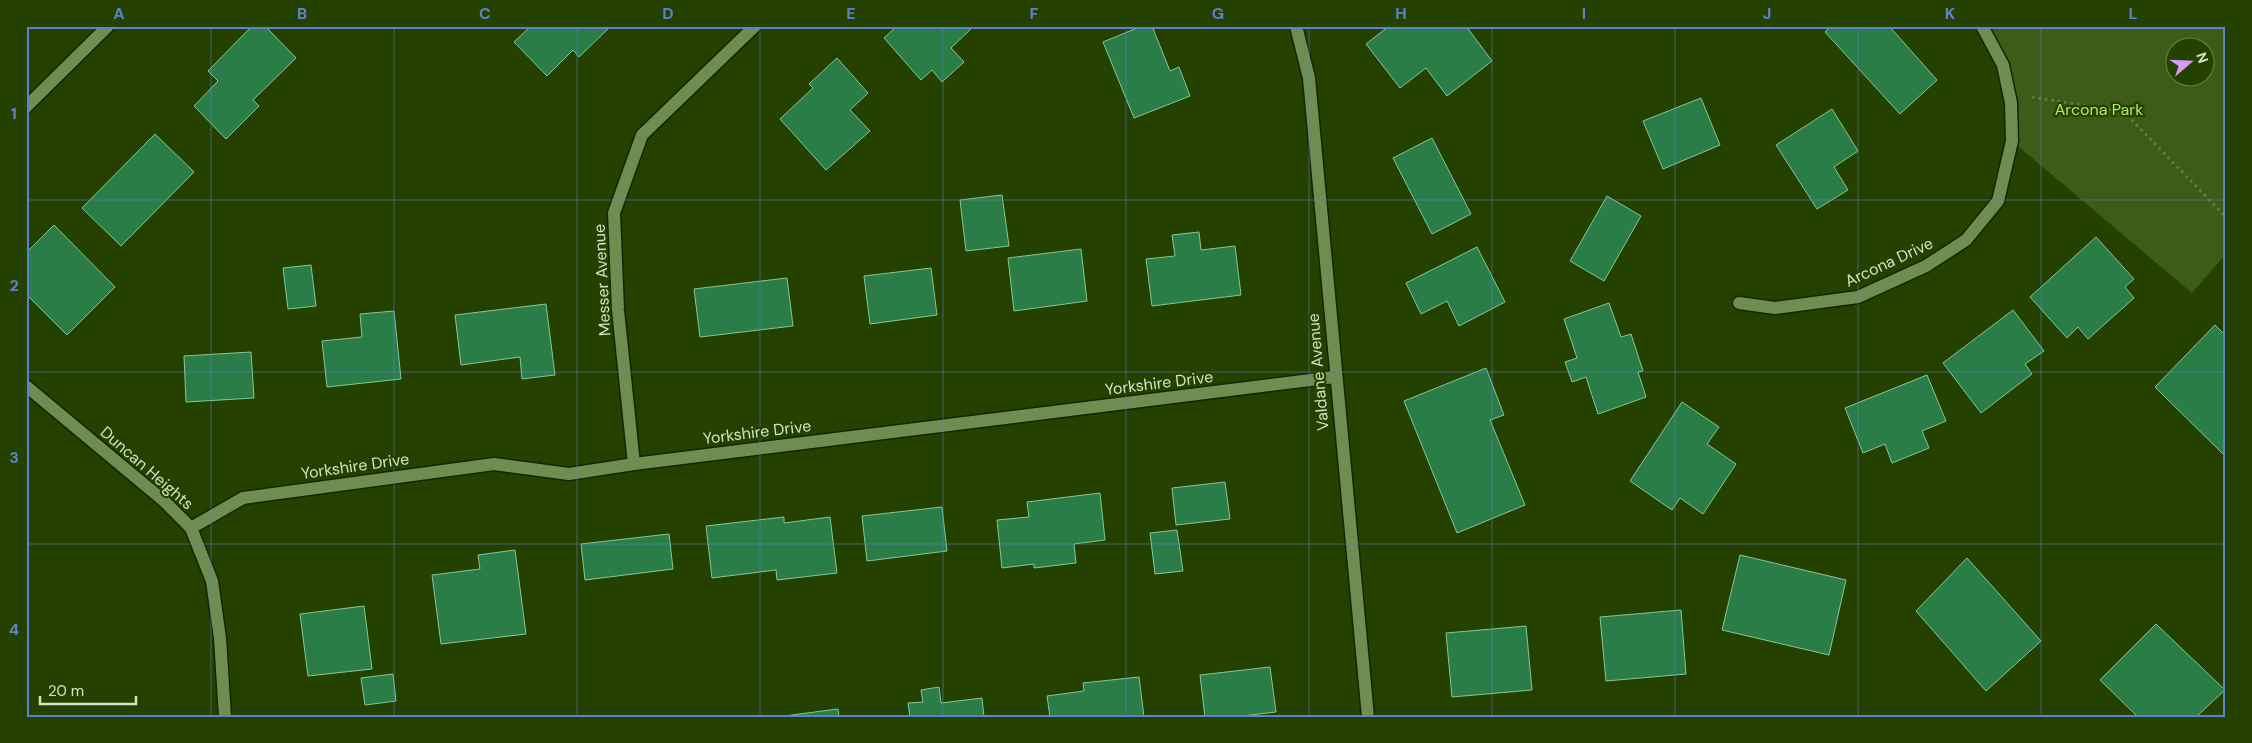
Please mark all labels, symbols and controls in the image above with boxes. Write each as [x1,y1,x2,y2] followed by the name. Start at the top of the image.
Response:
[113,3,125,24] text: A
[297,3,307,24] text: B
[479,3,491,24] text: C
[662,3,674,24] text: D
[846,3,856,24] text: E
[1030,3,1039,24] text: F
[1212,3,1224,24] text: G
[1395,3,1407,24] text: H
[1582,3,1586,24] text: I
[1763,3,1771,24] text: J
[1945,3,1956,24] text: K
[2129,3,2138,24] text: L
[2164,38,2214,88] north arrow
[2192,50,2212,66] text: N
[2055,99,2143,120] park label: Arcona Park
[11,103,17,124] text: 1
[589,223,615,337] street label: Messer Avenue
[1842,232,1936,292] street label: Arcona Drive
[9,275,19,296] text: 2
[1302,312,1334,432] street label: Valdane Avenue
[1104,366,1214,400] street label: Yorkshire Drive
[702,415,812,449] street label: Yorkshire Drive
[96,422,198,514] street label: Duncan Heights
[9,447,19,468] text: 3
[300,448,410,484] street label: Yorkshire Drive
[9,619,19,640] text: 4
[40,673,136,705] scale bar
[48,681,84,701] text: 20 m

